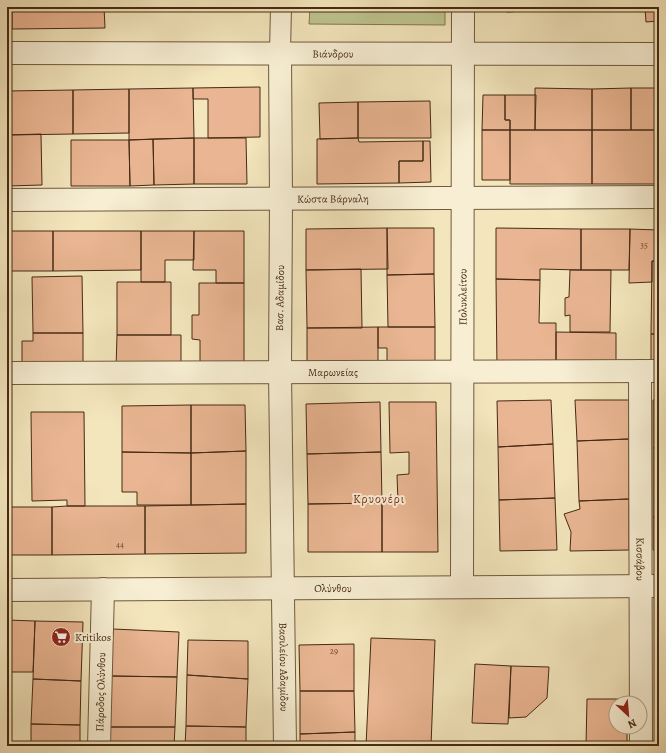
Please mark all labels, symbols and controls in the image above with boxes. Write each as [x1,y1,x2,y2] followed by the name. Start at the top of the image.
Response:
[312,46,354,61] street label: Βιάνδρου
[297,191,369,206] street label: Κώστα Βάρναλη
[640,239,648,251] house number: 35
[272,265,288,331] street label: Βασ. Αδαμίδου
[455,269,470,325] street label: Πολυκλείτου
[308,364,358,380] street label: Μαρωνείας
[353,491,405,507] district label: Κρυονέρι
[633,537,648,581] street label: Κισσάβου
[116,538,124,550] house number: 44
[314,580,352,596] street label: Ολύνθου
[276,622,292,712] street label: Βασιλείου Αδαμίδου
[50,626,72,648] supermarket icon: Kritikos
[75,630,111,645] place label: Kritikos
[330,645,338,657] house number: 29
[92,652,109,732] street label: Πάροδος Ολύνθου
[608,695,648,735] north arrow
[625,715,639,732] text: N

